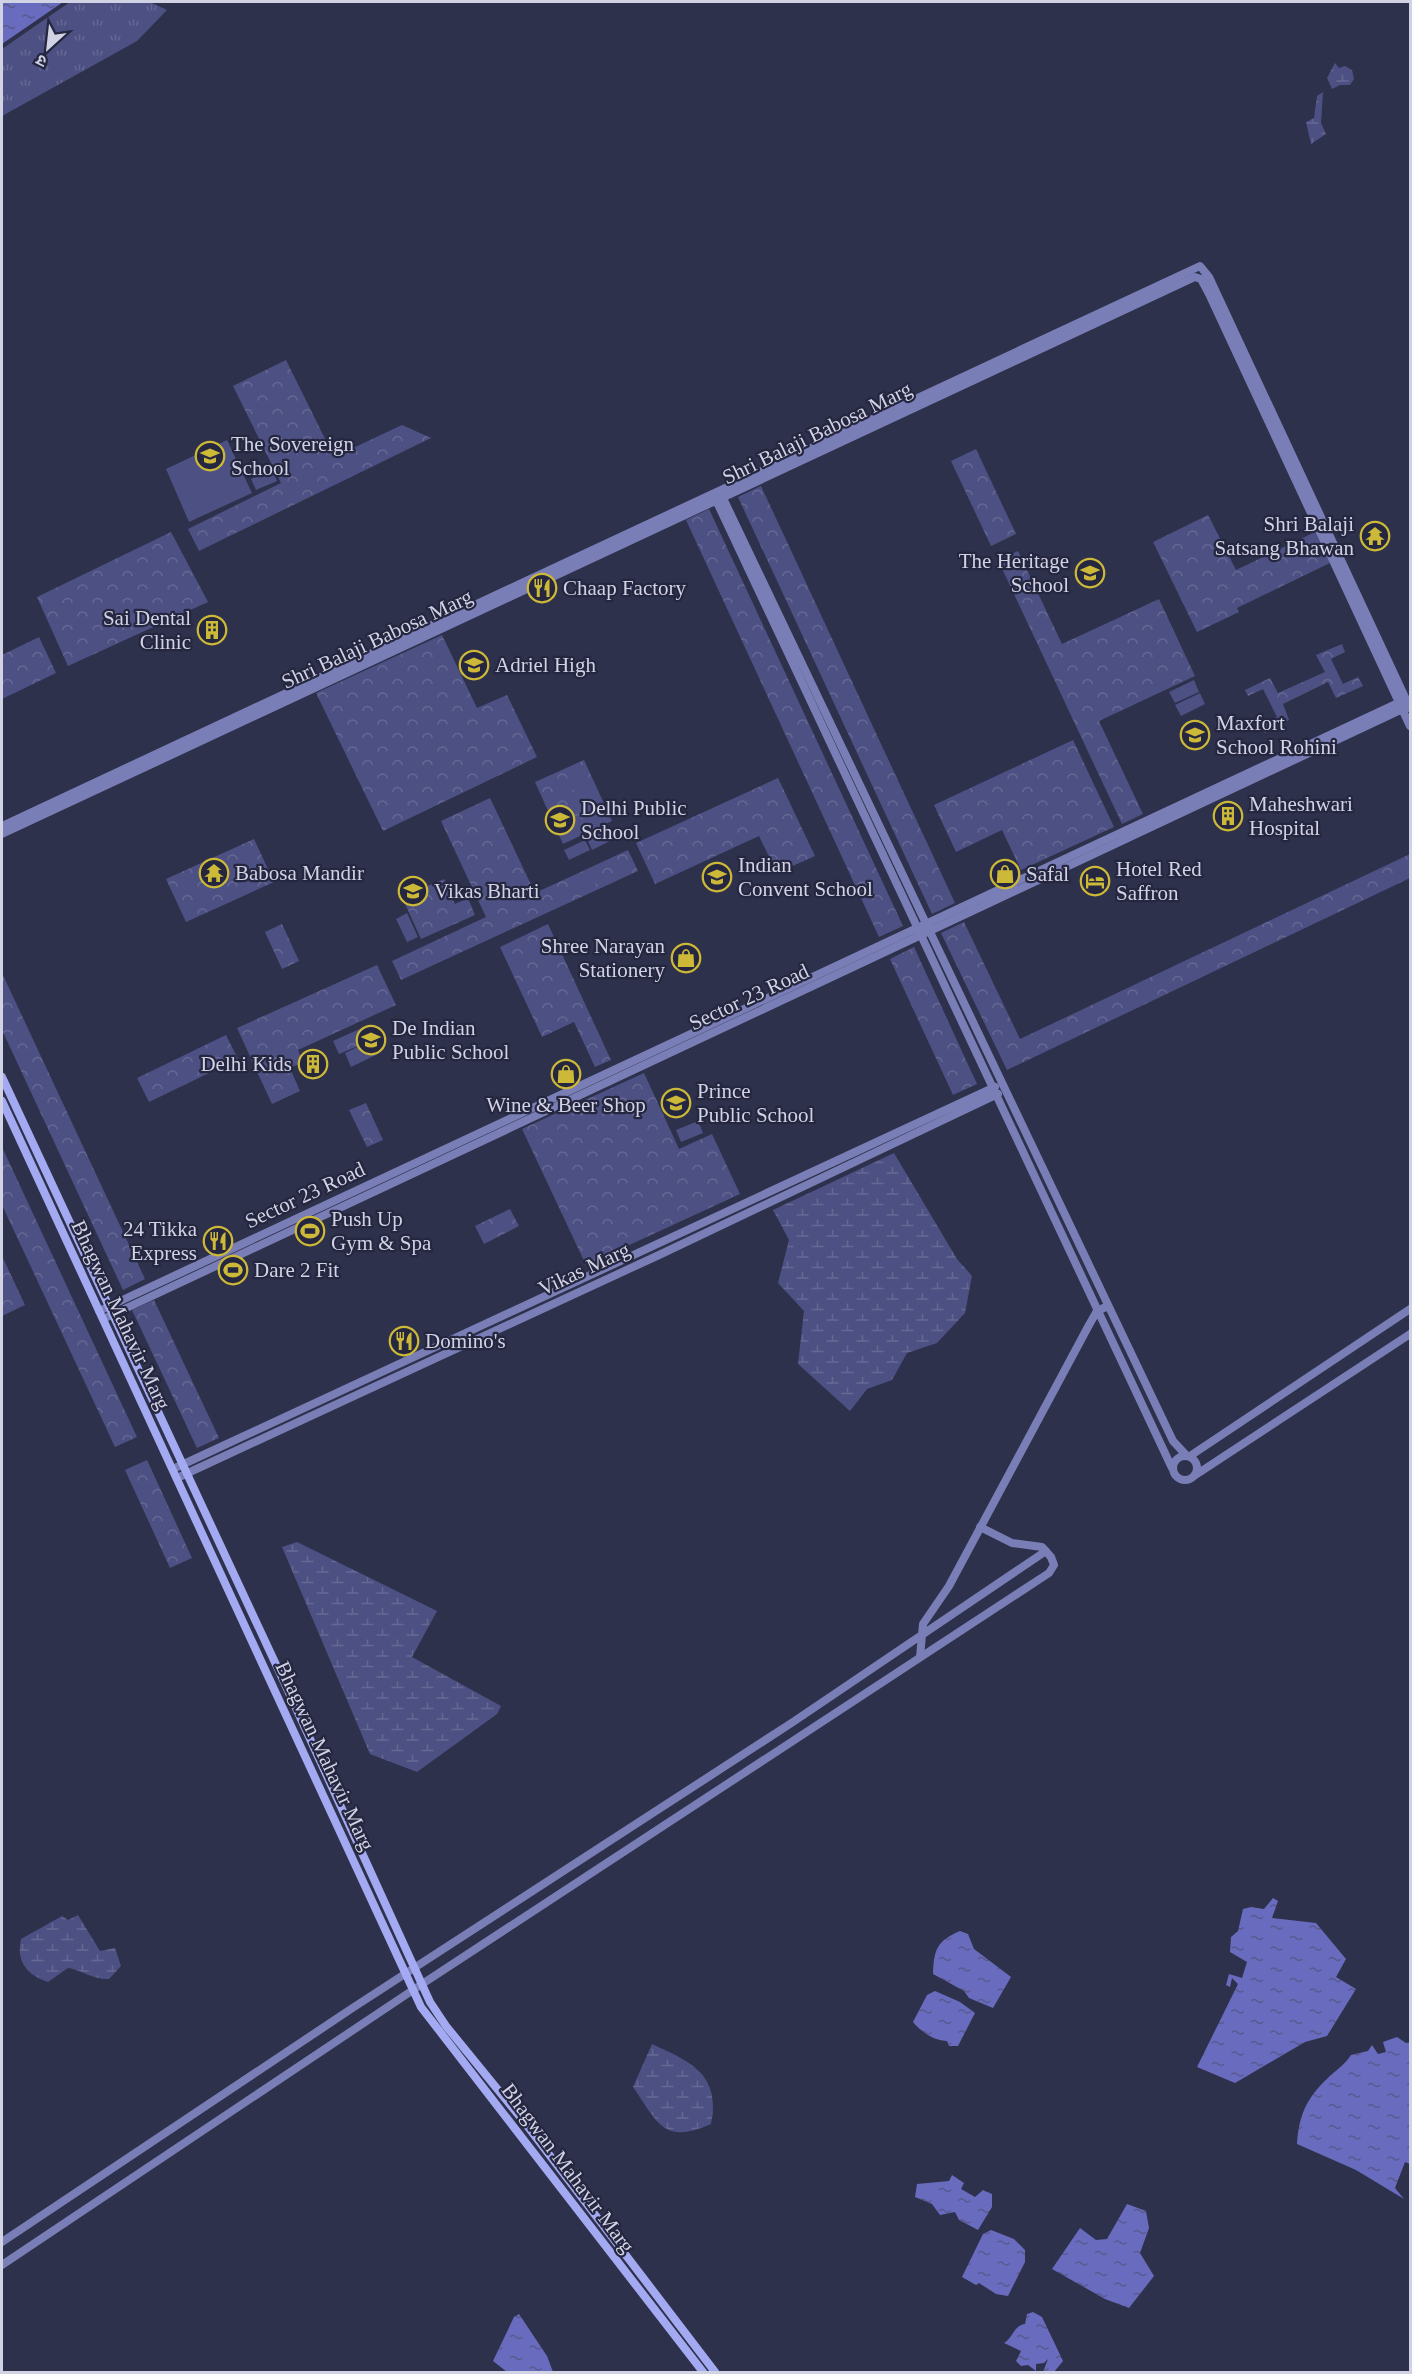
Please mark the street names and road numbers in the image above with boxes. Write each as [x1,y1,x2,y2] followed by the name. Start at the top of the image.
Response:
[718,376,916,489] street label: Shri Balaji Babosa Marg
[278,584,477,694] street label: Shri Balaji Babosa Marg
[685,959,813,1035] street label: Sector 23 Road
[241,1157,369,1233] street label: Sector 23 Road
[67,1217,176,1414] street label: Bhagwan Mahavir Marg
[534,1237,634,1301] street label: Vikas Marg
[271,1658,380,1855] street label: Bhagwan Mahavir Marg
[496,2078,640,2258] street label: Bhagwan Mahavir Marg

